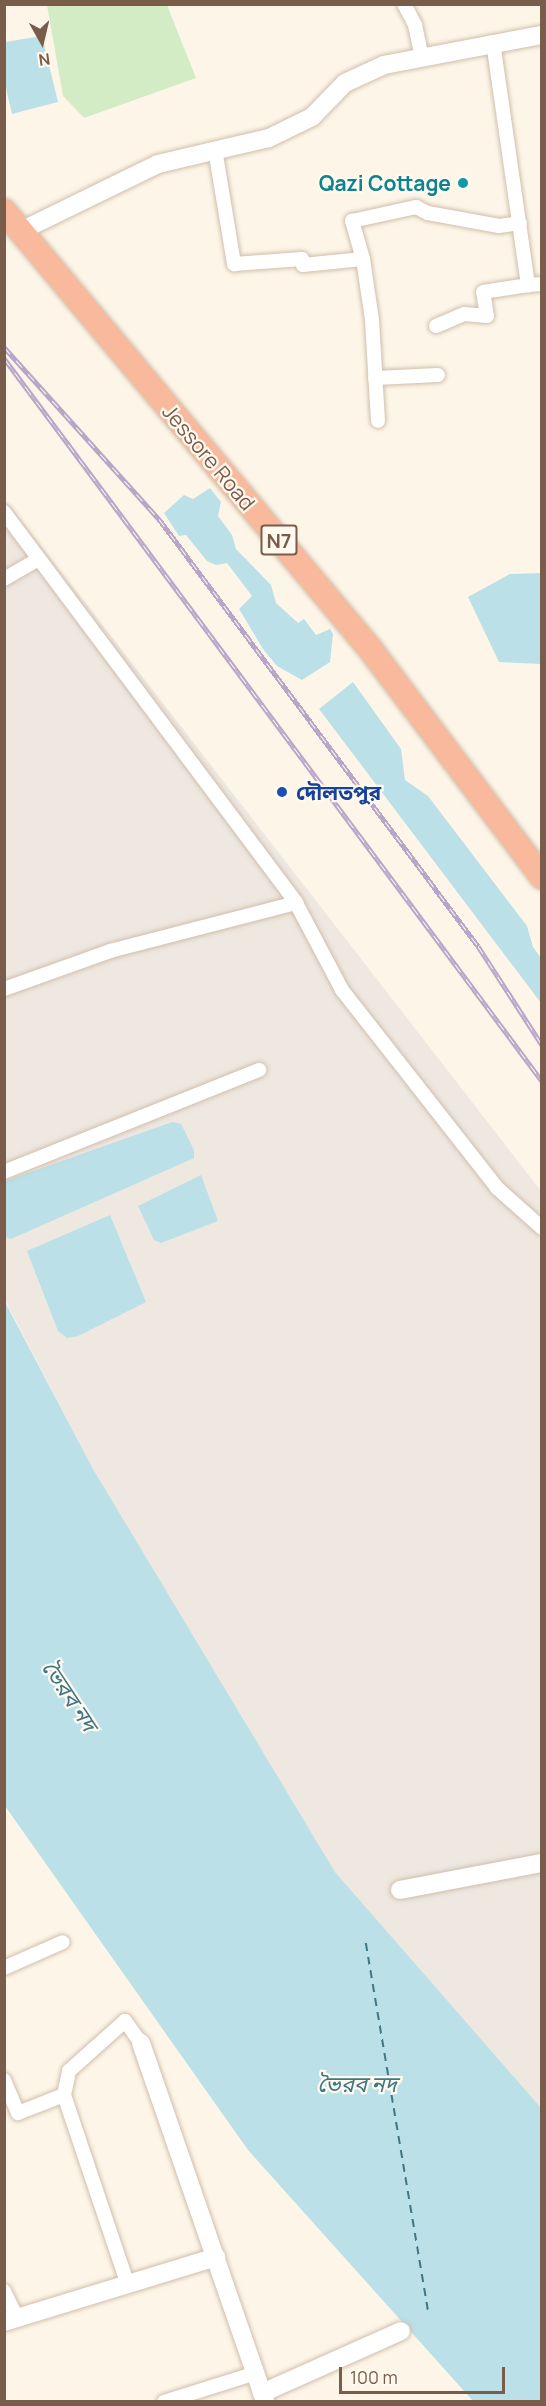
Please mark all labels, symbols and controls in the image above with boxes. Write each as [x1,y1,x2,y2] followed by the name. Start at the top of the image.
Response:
[12,12,72,72] north arrow
[37,48,52,72] text: N
[319,170,451,196] place label: Qazi Cottage
[456,176,470,190] marker: Qazi Cottage
[158,399,260,515] street label: Jessore Road
[260,523,298,557] road number: N7
[296,779,381,805] place label: দৌলতপুর
[273,783,291,801] marker: দৌলতপুর
[36,1656,102,1736] water label: ভৈরব নদ
[317,2072,397,2098] water label: ভৈরব নদ
[342,2355,508,2393] scale bar
[350,2365,398,2389] text: 100 m

